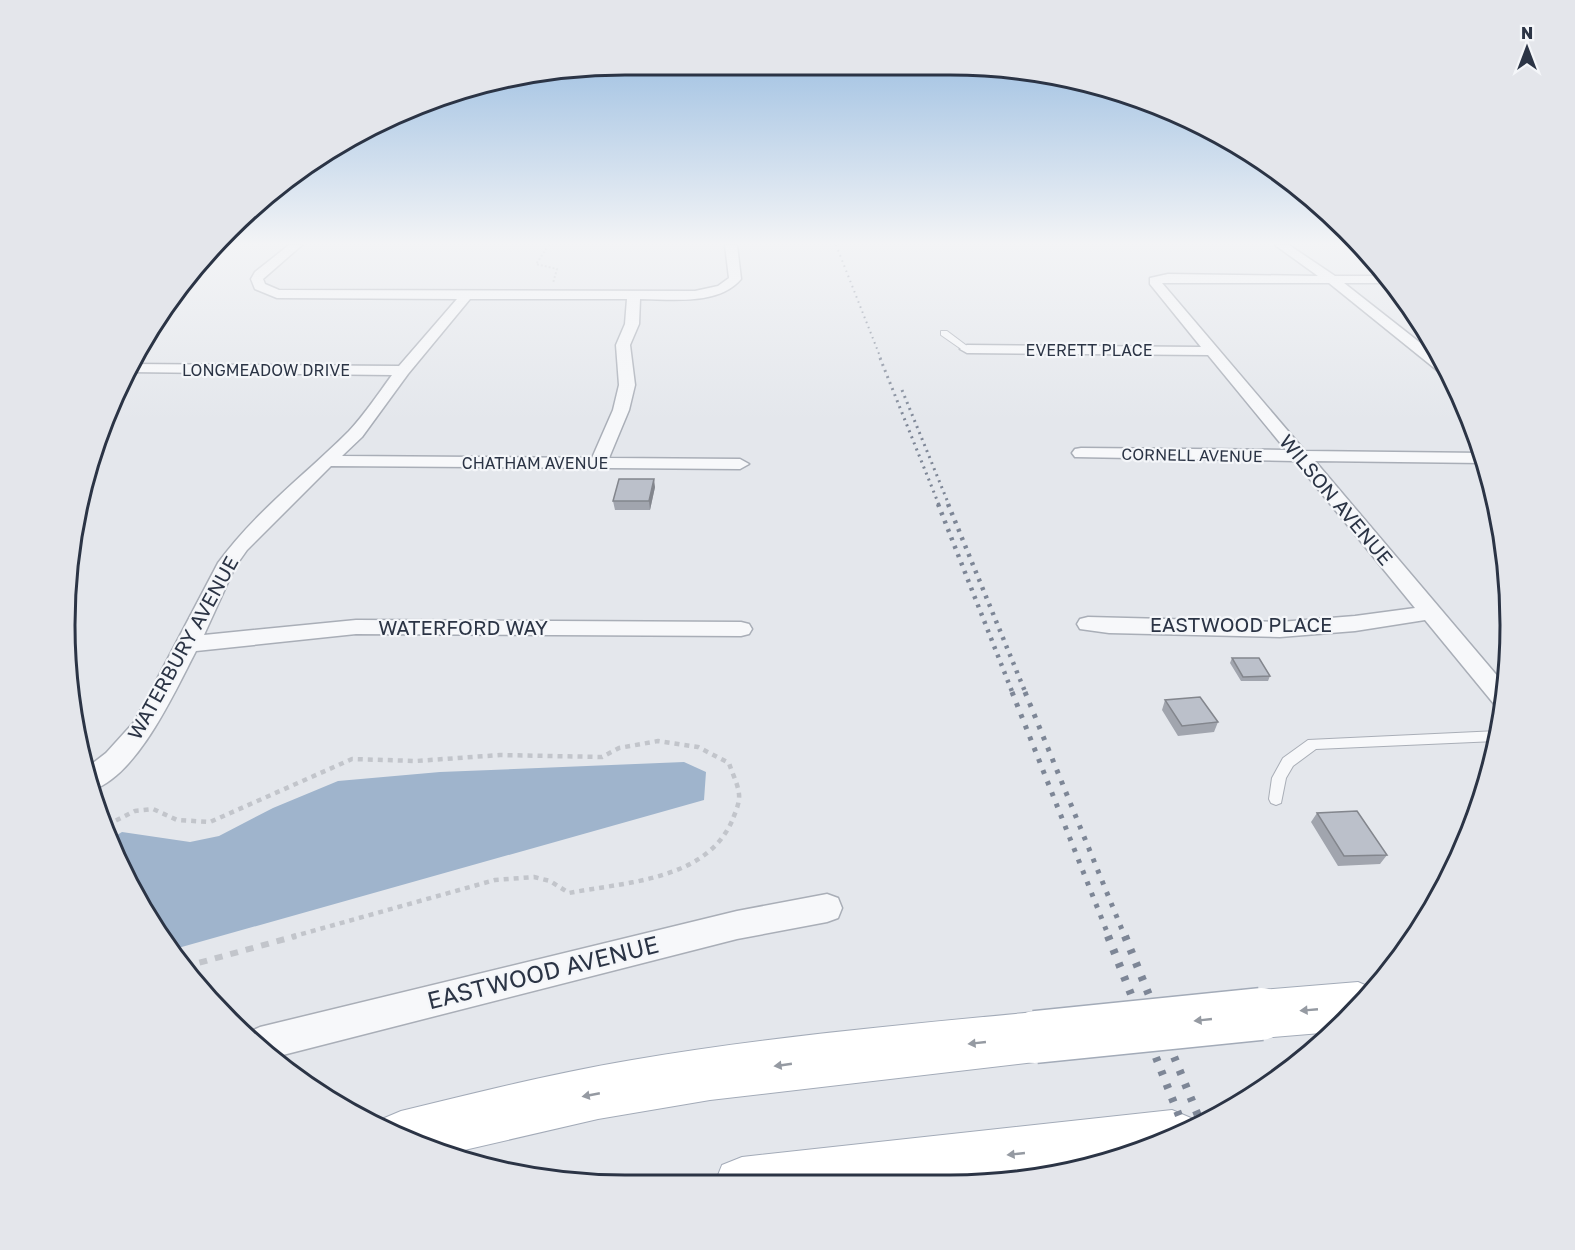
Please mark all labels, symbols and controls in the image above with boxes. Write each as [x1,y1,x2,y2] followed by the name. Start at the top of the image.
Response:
[1497,18,1557,78] north arrow
[1521,23,1533,43] text: N
[1026,340,1152,360] street label: EVERETT PLACE
[182,360,350,380] street label: LONGMEADOW DRIVE
[1275,429,1399,570] street label: WILSON AVENUE
[1121,444,1263,466] street label: CORNELL AVENUE
[462,453,608,473] street label: CHATHAM AVENUE
[122,552,243,743] street label: WATERBURY AVENUE
[1150,612,1332,636] street label: EASTWOOD PLACE
[378,615,548,639] street label: WATERFORD WAY
[424,929,661,1014] street label: EASTWOOD AVENUE
[1300,1005,1319,1015] one-way arrow
[1193,1015,1212,1025] one-way arrow
[968,1038,987,1048] one-way arrow
[774,1060,793,1069] one-way arrow
[581,1091,600,1100] one-way arrow
[1006,1149,1025,1159] one-way arrow

